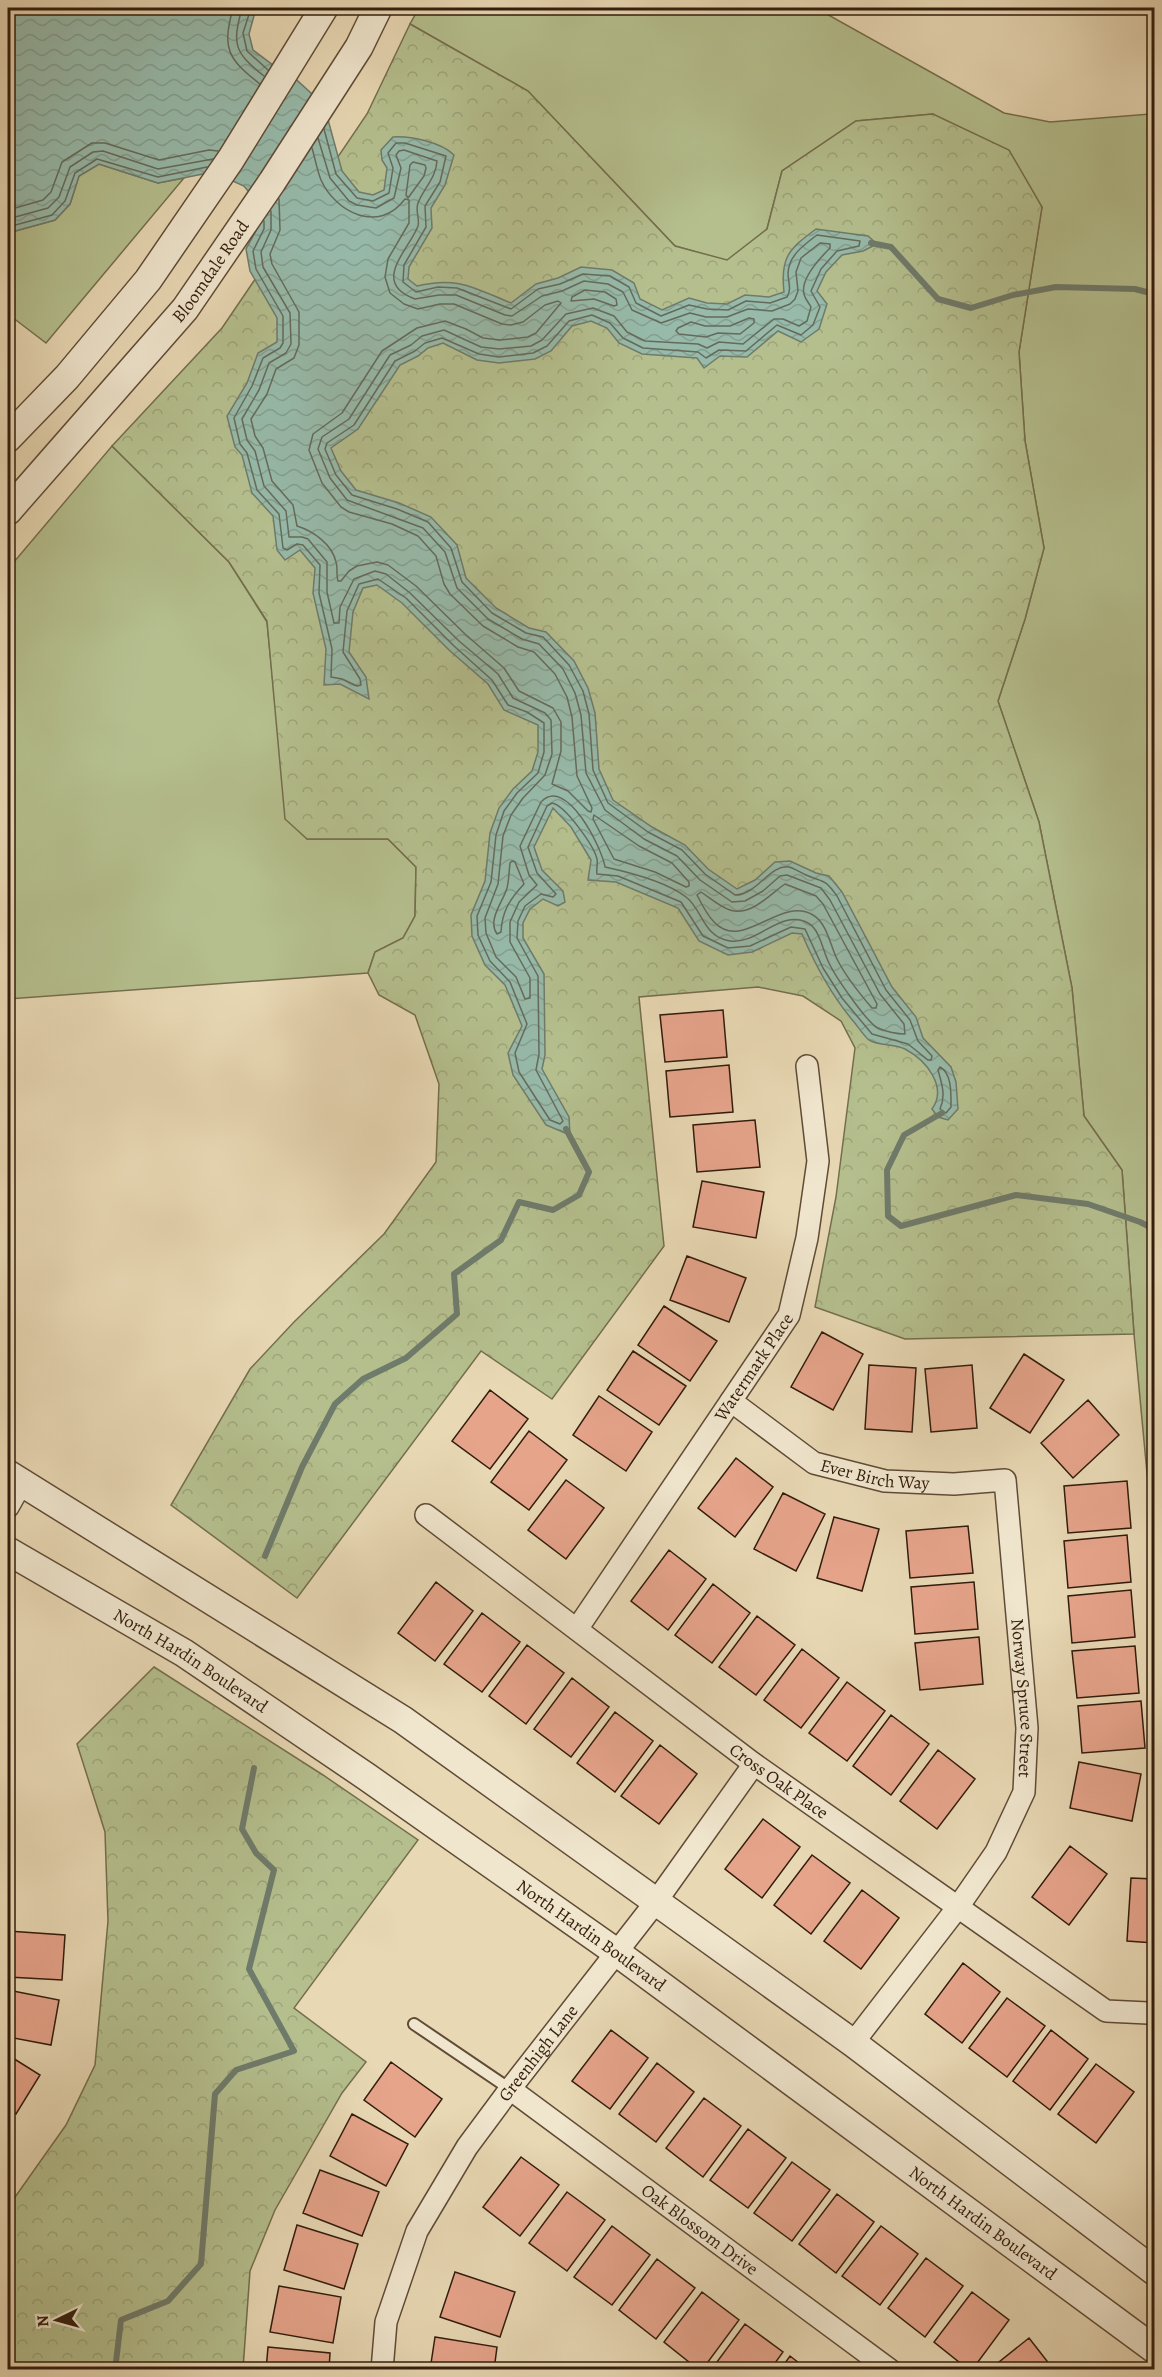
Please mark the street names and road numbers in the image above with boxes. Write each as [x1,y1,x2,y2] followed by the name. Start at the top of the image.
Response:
[166,215,255,328] street label: Bloomdale Road
[708,1308,799,1427] street label: Watermark Place
[818,1453,931,1495] street label: Ever Birch Way
[109,1603,273,1719] street label: North Hardin Boulevard
[1005,1617,1039,1778] street label: Norway Spruce Street
[724,1738,833,1825] street label: Cross Oak Place
[512,1874,671,1997] street label: North Hardin Boulevard
[493,1999,584,2106] street label: Greenhigh Lane
[904,2160,1062,2286] street label: North Hardin Boulevard
[636,2178,763,2281] street label: Oak Blossom Drive

